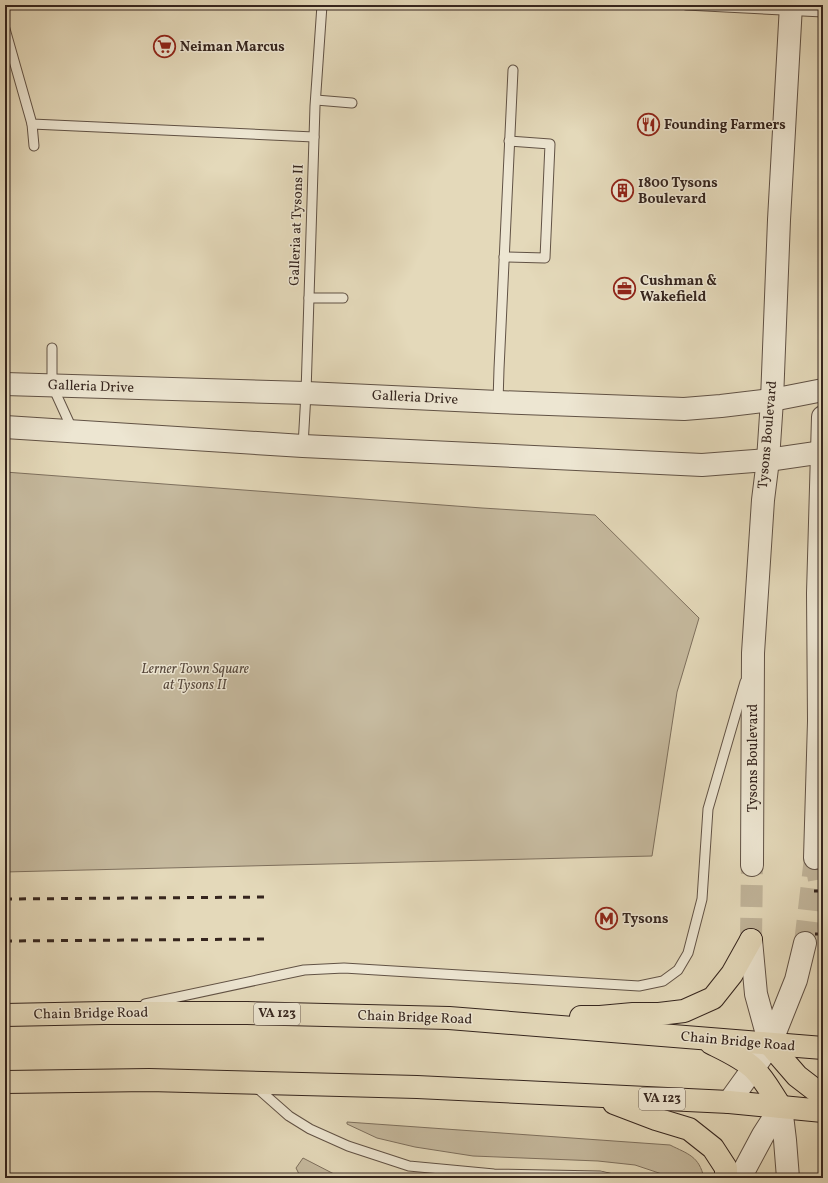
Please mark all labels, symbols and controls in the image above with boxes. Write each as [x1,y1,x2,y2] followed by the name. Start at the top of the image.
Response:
[151,34,177,60] supermarket icon: Neiman Marcus
[180,38,285,57] place label: Neiman Marcus
[635,112,661,138] restaurant icon: Founding Farmers
[664,116,786,135] place label: Founding Farmers
[285,164,309,286] street label: Galleria at Tysons II
[638,174,718,209] place label: 1800 Tysons Boulevard
[609,178,635,204] building icon: 1800 Tysons Boulevard
[640,272,717,307] place label: Cushman & Wakefield
[612,276,638,302] office icon: Cushman & Wakefield
[48,376,135,398] street label: Galleria Drive
[754,380,782,490] street label: Tysons Boulevard
[371,386,459,410] street label: Galleria Drive
[141,660,249,695] park label: Lerner Town Square at Tysons II
[744,704,763,812] street label: Tysons Boulevard
[593,906,619,932] metro station icon: Tysons
[622,910,668,929] place label: Tysons
[33,1003,149,1024] street label: Chain Bridge Road
[254,1003,300,1025] road number: VA 123
[357,1007,473,1029] street label: Chain Bridge Road
[680,1028,796,1056] street label: Chain Bridge Road
[639,1088,685,1110] road number: VA 123

